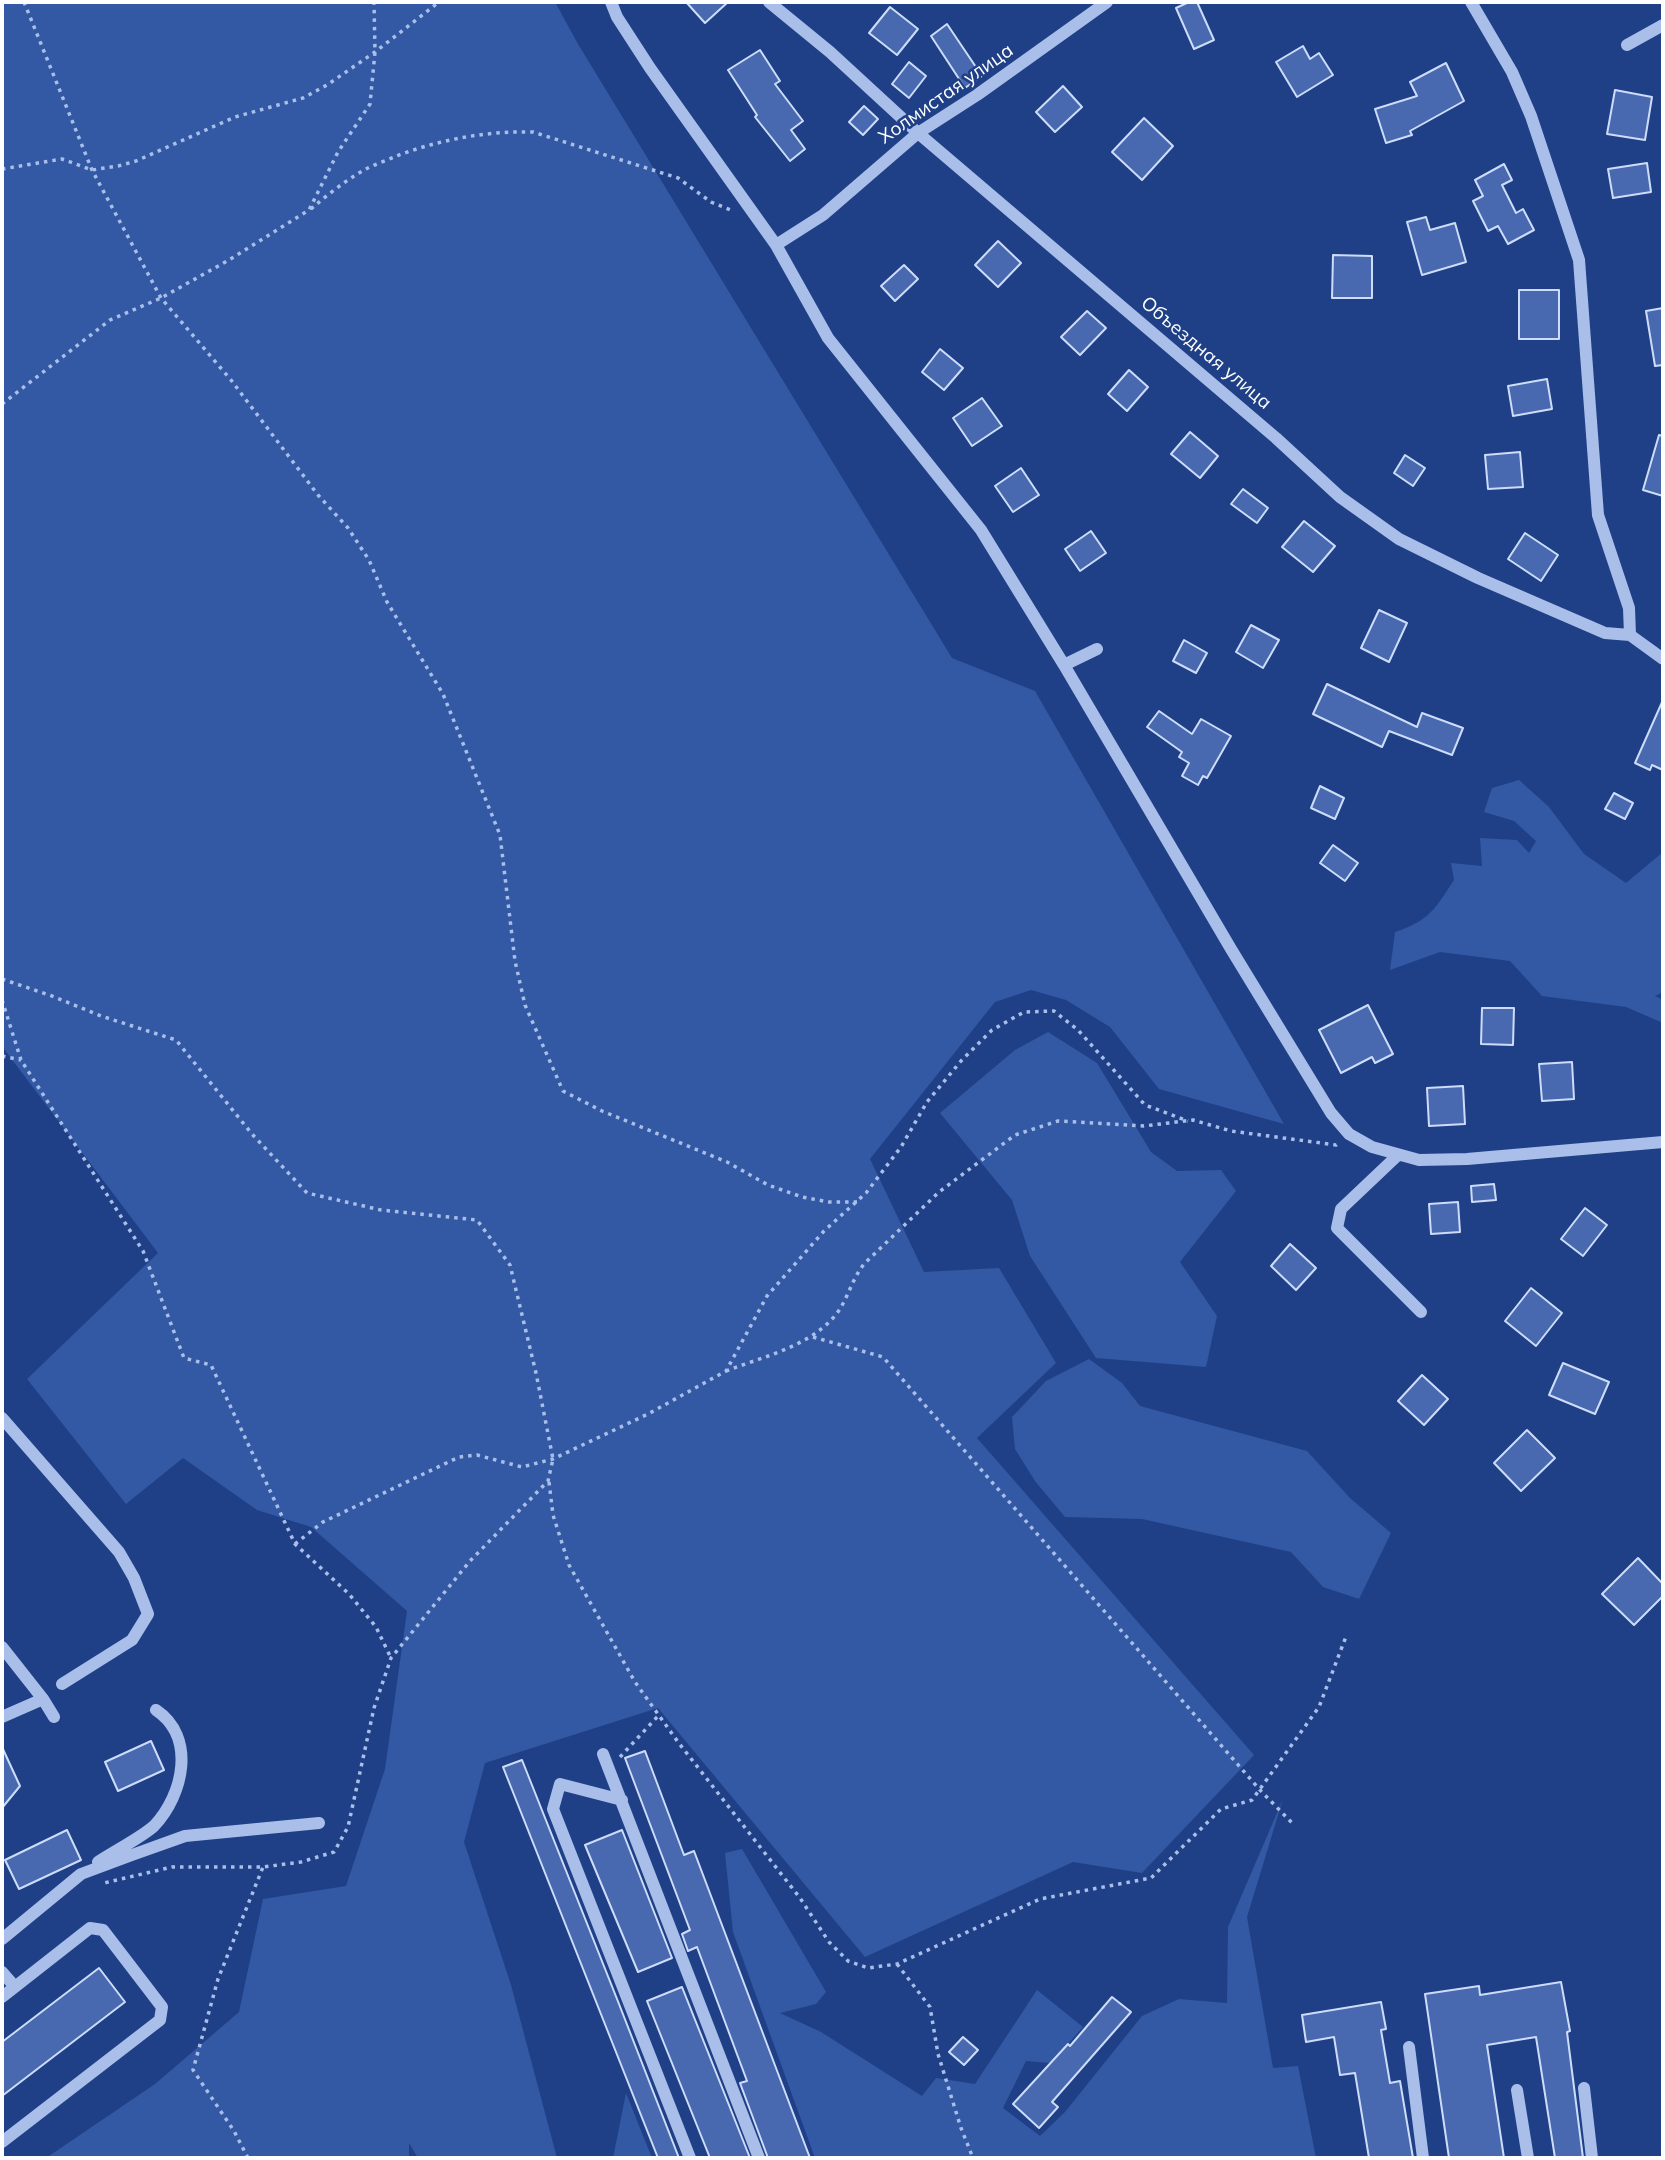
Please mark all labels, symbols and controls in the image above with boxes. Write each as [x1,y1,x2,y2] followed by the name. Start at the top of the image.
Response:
[874,39,1018,149] street label: Холмистая улица
[1136,292,1276,414] street label: Объездная улица

